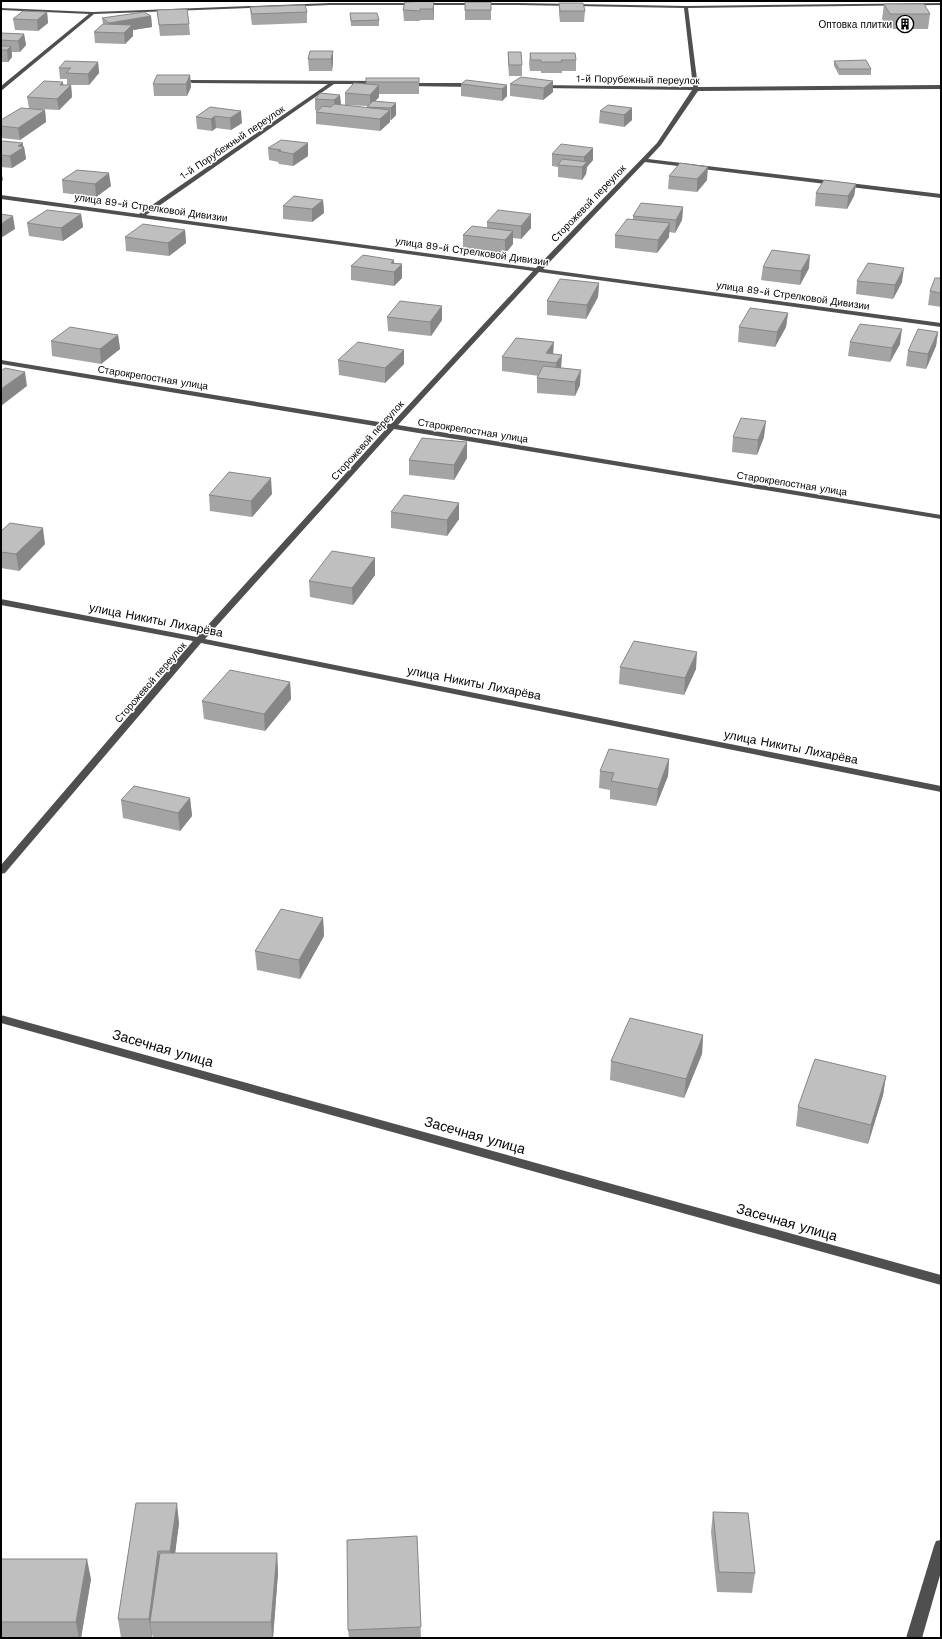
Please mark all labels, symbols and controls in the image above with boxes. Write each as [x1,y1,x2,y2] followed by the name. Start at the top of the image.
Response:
[895,14,915,34] building icon: Оптовка плитки
[819,19,892,30] place label: Оптовка плитки
[576,73,700,86] street label: 1-й Порубежный переулок
[178,103,287,181] street label: 1-й Порубежный переулок
[549,162,628,244] street label: Сторожевой переулок
[74,191,228,224] street label: улица 89-й Стрелковой Дивизии
[395,235,549,268] street label: улица 89-й Стрелковой Дивизии
[716,279,870,312] street label: улица 89-й Стрелковой Дивизии
[97,363,209,392] street label: Старокрепостная улица
[329,398,406,482] street label: Сторожевой переулок
[417,416,529,445] street label: Старокрепостная улица
[736,469,848,498] street label: Старокрепостная улица
[88,600,224,640] street label: улица Никиты Лихарёва
[112,639,189,725] street label: Сторожевой переулок
[406,663,542,703] street label: улица Никиты Лихарёва
[723,727,859,767] street label: улица Никиты Лихарёва
[111,1026,215,1070] street label: Засечная улица
[423,1113,527,1157] street label: Засечная улица
[735,1200,839,1244] street label: Засечная улица

